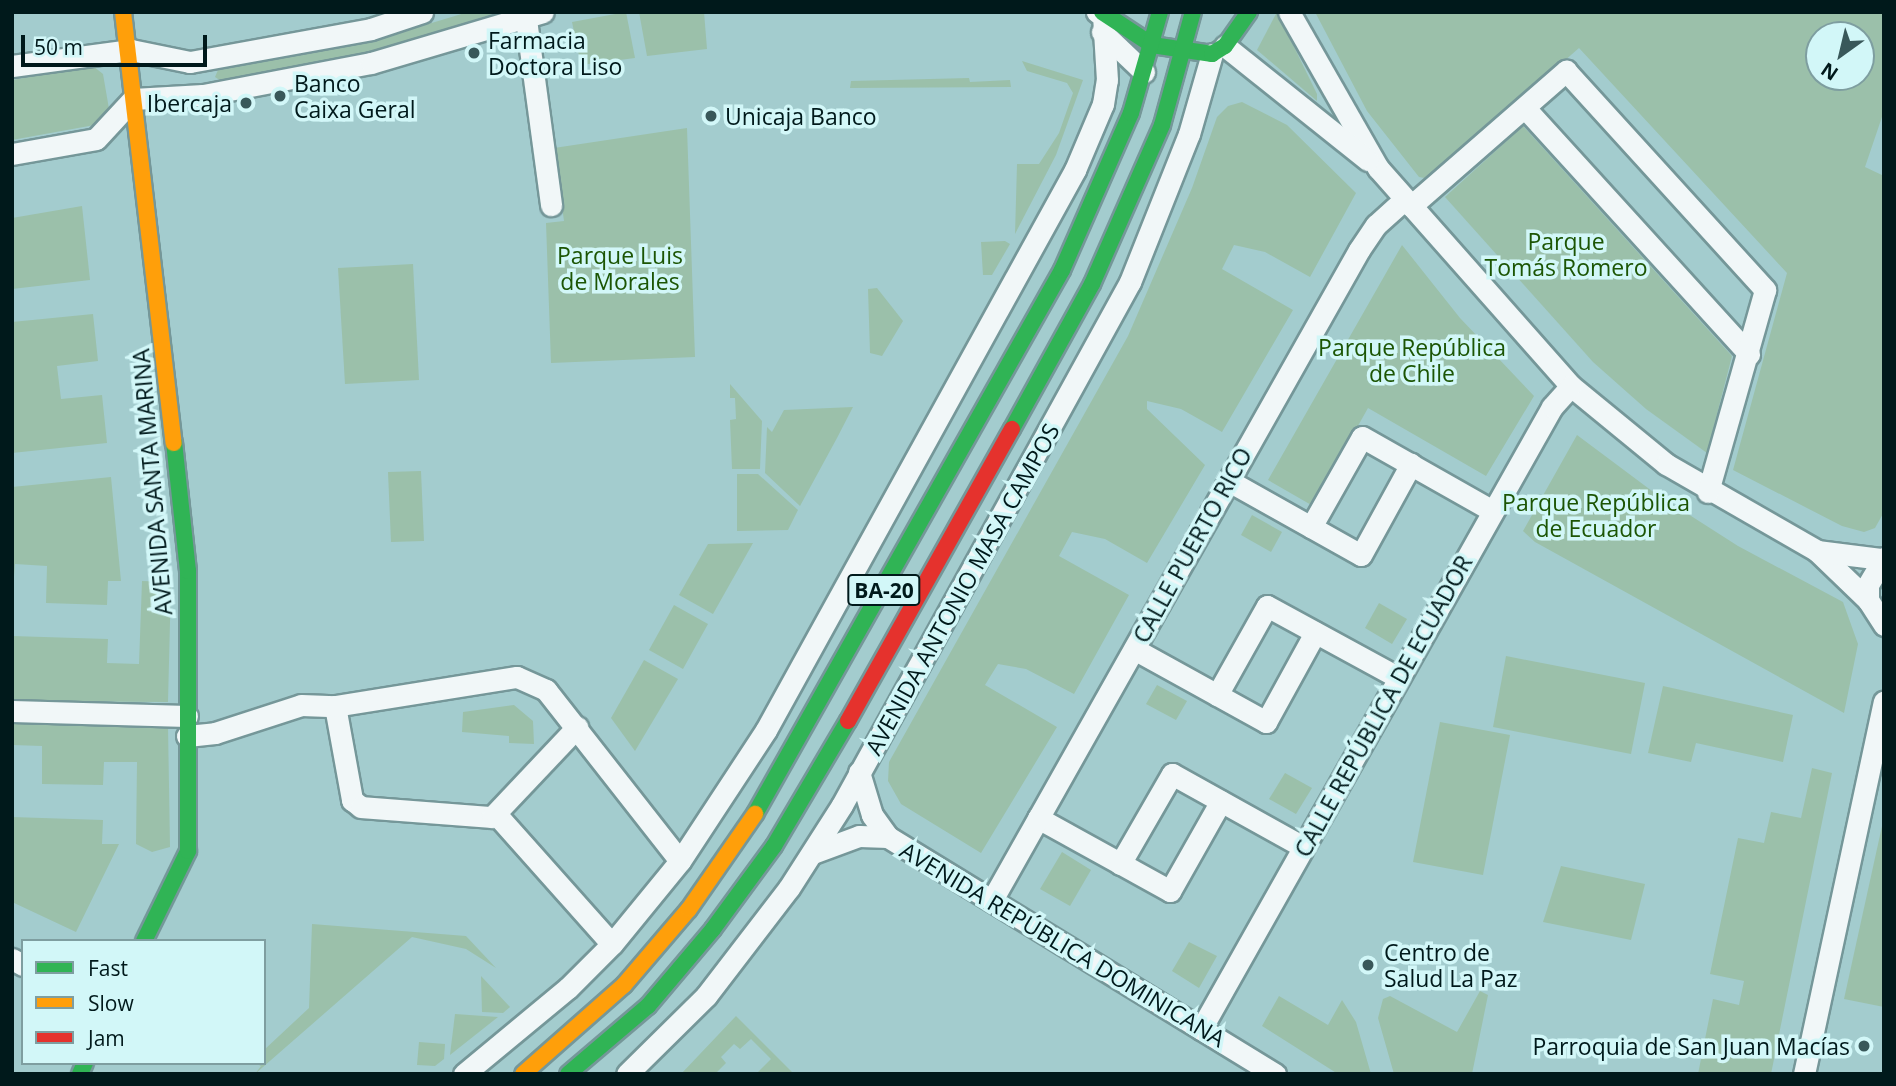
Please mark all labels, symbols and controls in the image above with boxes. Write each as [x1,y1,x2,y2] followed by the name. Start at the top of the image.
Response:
[24,21,210,65] scale bar
[1805,21,1875,91] north arrow
[488,26,622,80] place label: Farmacia Doctora Liso
[34,33,83,61] text: 50 m
[466,45,482,61] marker: Farmacia Doctora Liso
[1816,57,1843,87] text: N
[294,69,415,123] place label: Banco Caixa Geral
[272,88,288,104] marker: Banco Caixa Geral
[147,89,232,117] place label: Ibercaja
[238,95,254,111] marker: Ibercaja
[725,102,877,130] place label: Unicaja Banco
[703,108,719,124] marker: Unicaja Banco
[1485,227,1647,281] park label: Parque Tomás Romero
[557,241,683,295] park label: Parque Luis de Morales
[1318,333,1506,387] park label: Parque República de Chile
[127,348,177,616] street label: AVENIDA SANTA MARINA
[859,419,1065,759] street label: AVENIDA ANTONIO MASA CAMPOS
[1127,443,1257,647] street label: CALLE PUERTO RICO
[1502,488,1690,542] park label: Parque República de Ecuador
[1288,550,1478,862] street label: CALLE REPÚBLICA DE ECUADOR
[847,572,921,608] road number: BA-20
[896,836,1230,1052] street label: AVENIDA REPÚBLICA DOMINICANA
[1384,938,1518,992] place label: Centro de Salud La Paz
[21,939,266,1065] legend
[88,954,128,982] text: Fast
[1358,955,1378,975] marker: Centro de Salud La Paz
[88,989,134,1017] text: Slow
[88,1024,125,1052] text: Jam
[1532,1032,1850,1060] place label: Parroquia de San Juan Macías
[1856,1038,1872,1054] marker: Parroquia de San Juan Macías

